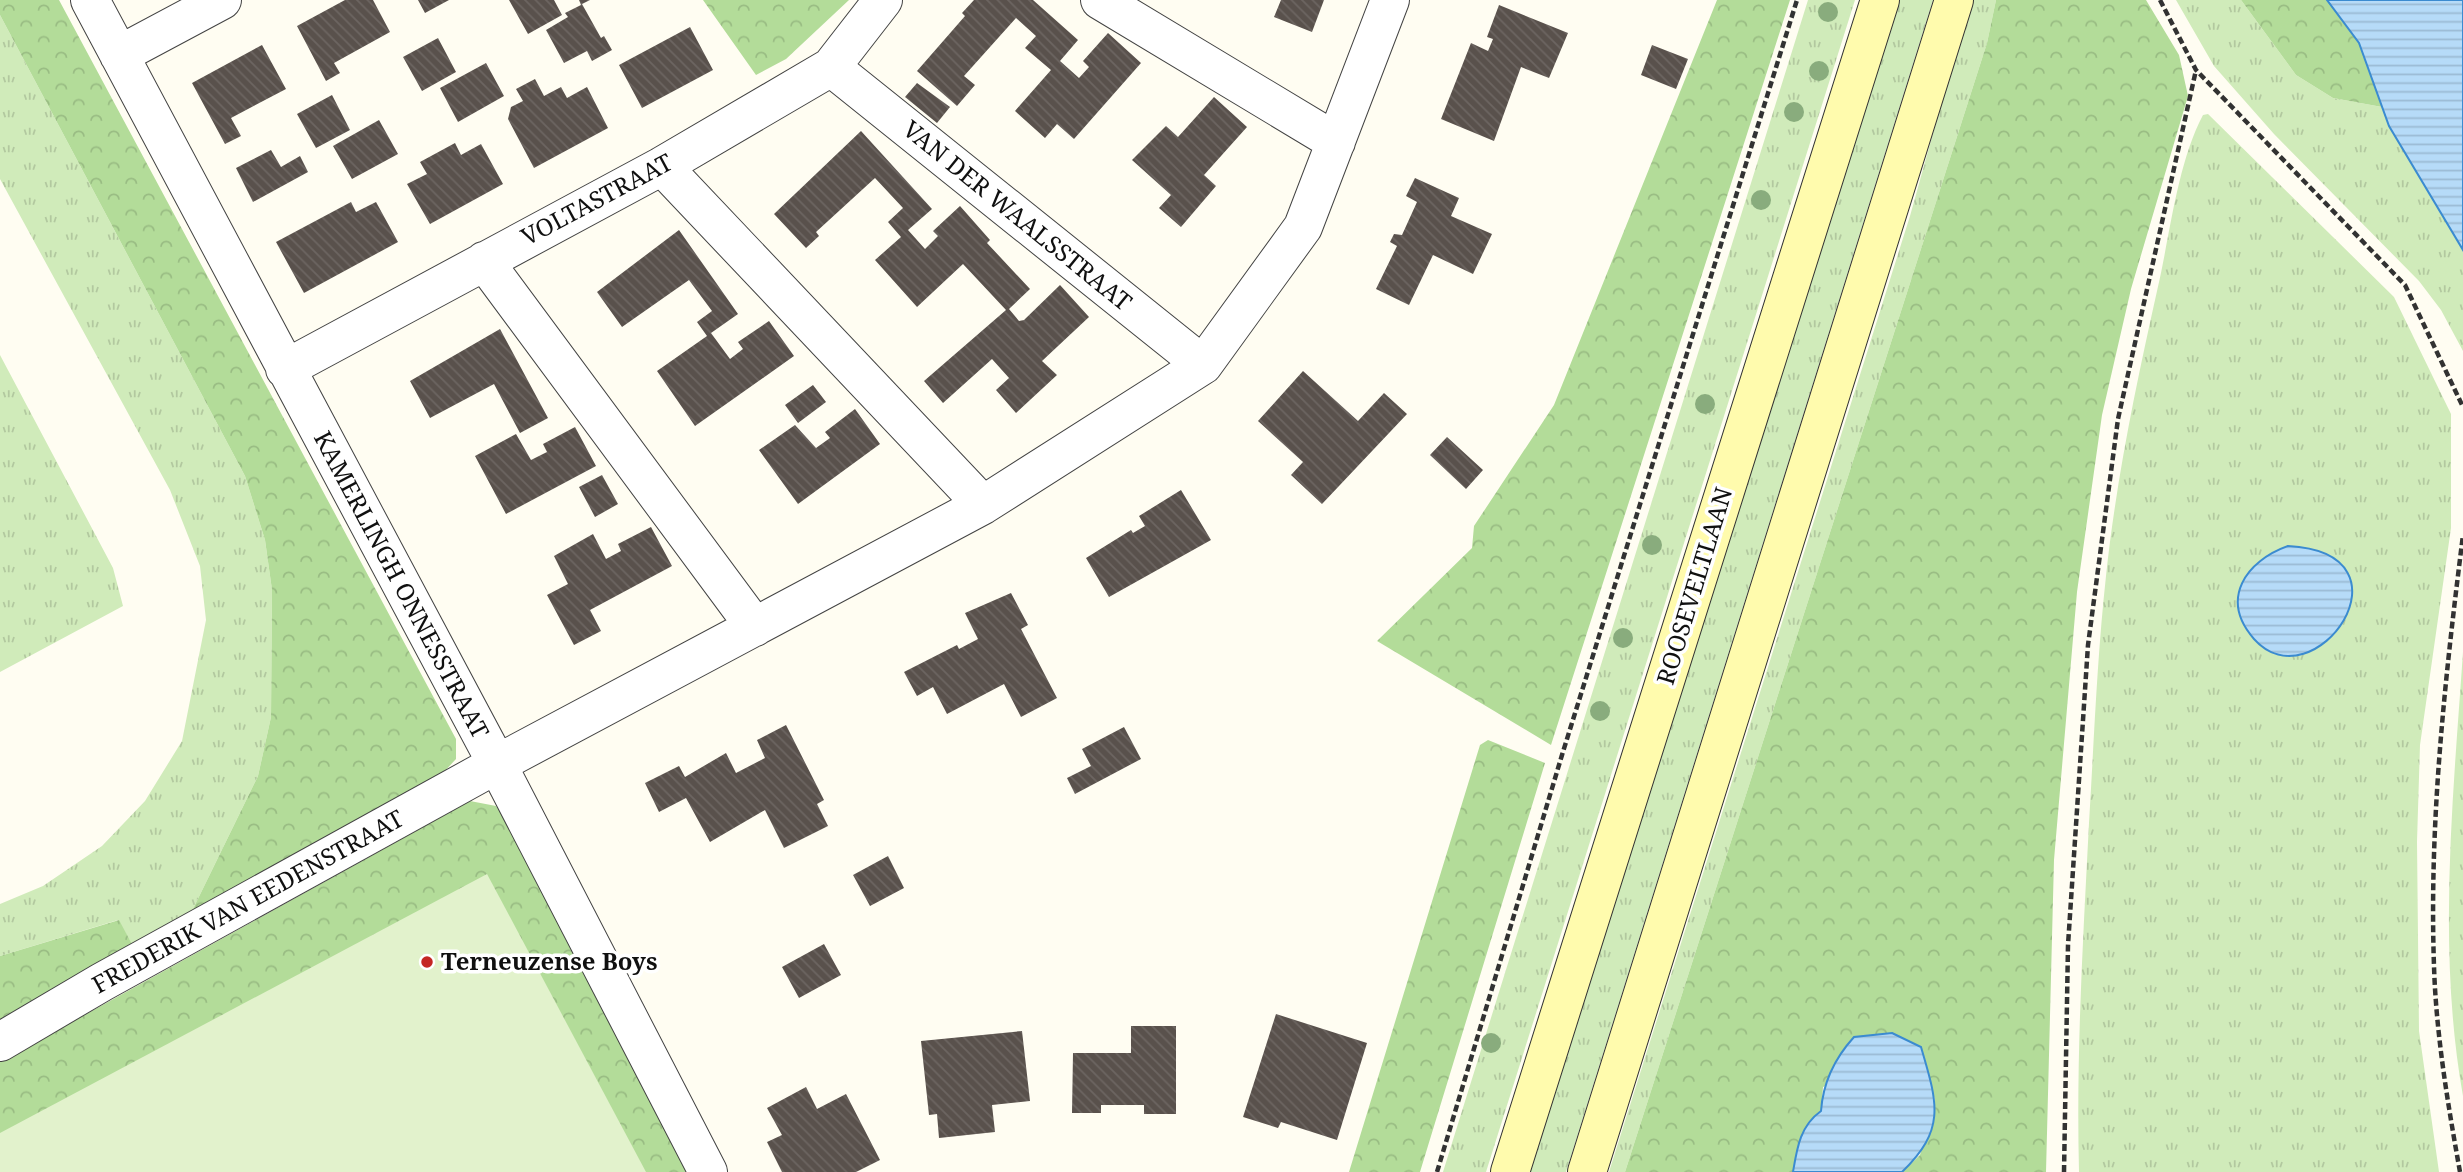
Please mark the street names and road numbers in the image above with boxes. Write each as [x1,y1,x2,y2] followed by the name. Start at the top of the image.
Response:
[897,112,1140,318] street label: VAN DER WAALSSTRAAT
[515,145,678,252] street label: VOLTASTRAAT
[307,425,498,744] street label: KAMERLINGH ONNESSTRAAT
[1648,483,1739,688] street label: ROOSEVELTLAAN
[86,801,409,1000] street label: FREDERIK VAN EEDENSTRAAT

